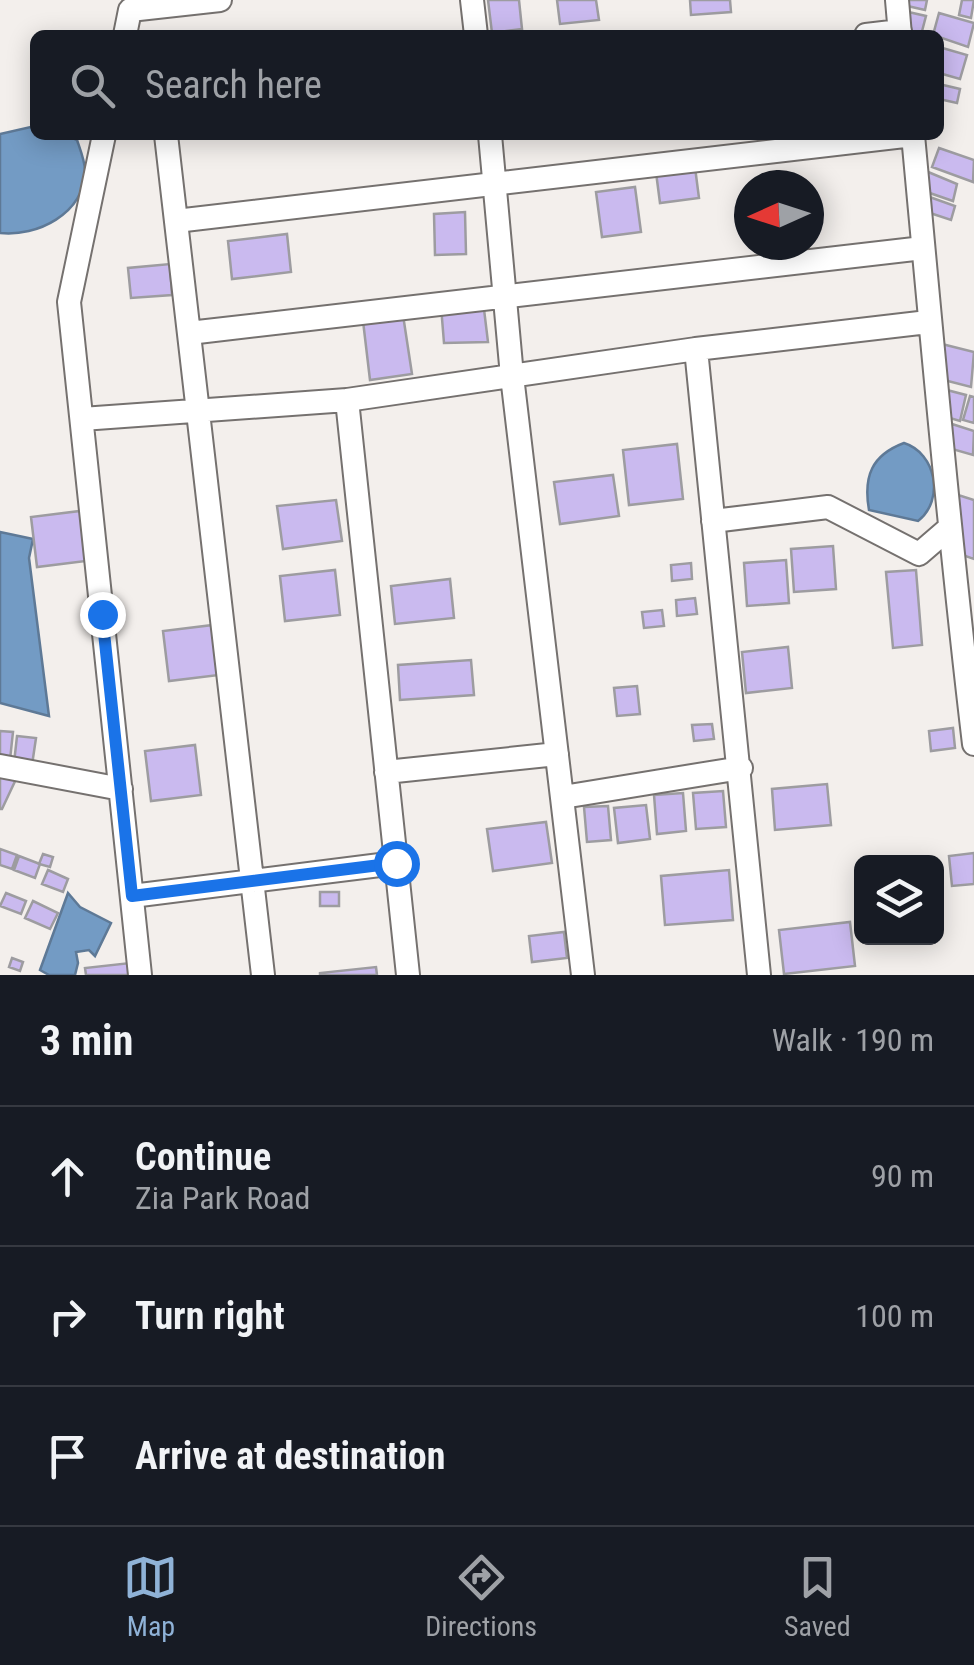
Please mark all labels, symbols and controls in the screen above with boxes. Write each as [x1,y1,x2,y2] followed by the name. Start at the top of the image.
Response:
[30,30,944,140] search box
[65,58,120,113] icon: search
[145,63,322,107] text: Search here
[734,170,824,260] north arrow
[80,592,126,638] route end
[374,841,420,887] route start
[854,855,944,945] map controls
[854,855,944,945] button: layers
[40,1016,133,1065] text: 3 min
[772,1021,934,1059] text: Walk · 190 m
[135,1135,271,1179] text: Continue
[40,1149,95,1204] icon: ahead
[871,1157,934,1195] text: 90 m
[135,1179,310,1217] text: Zia Park Road
[40,1289,95,1344] icon: right
[135,1294,285,1338] text: Turn right
[855,1297,934,1335] text: 100 m
[40,1429,95,1484] icon: arrive
[135,1434,445,1478] text: Arrive at destination
[123,1550,178,1643] tab: Map
[425,1550,537,1643] tab: Directions
[784,1550,851,1643] tab: Saved

